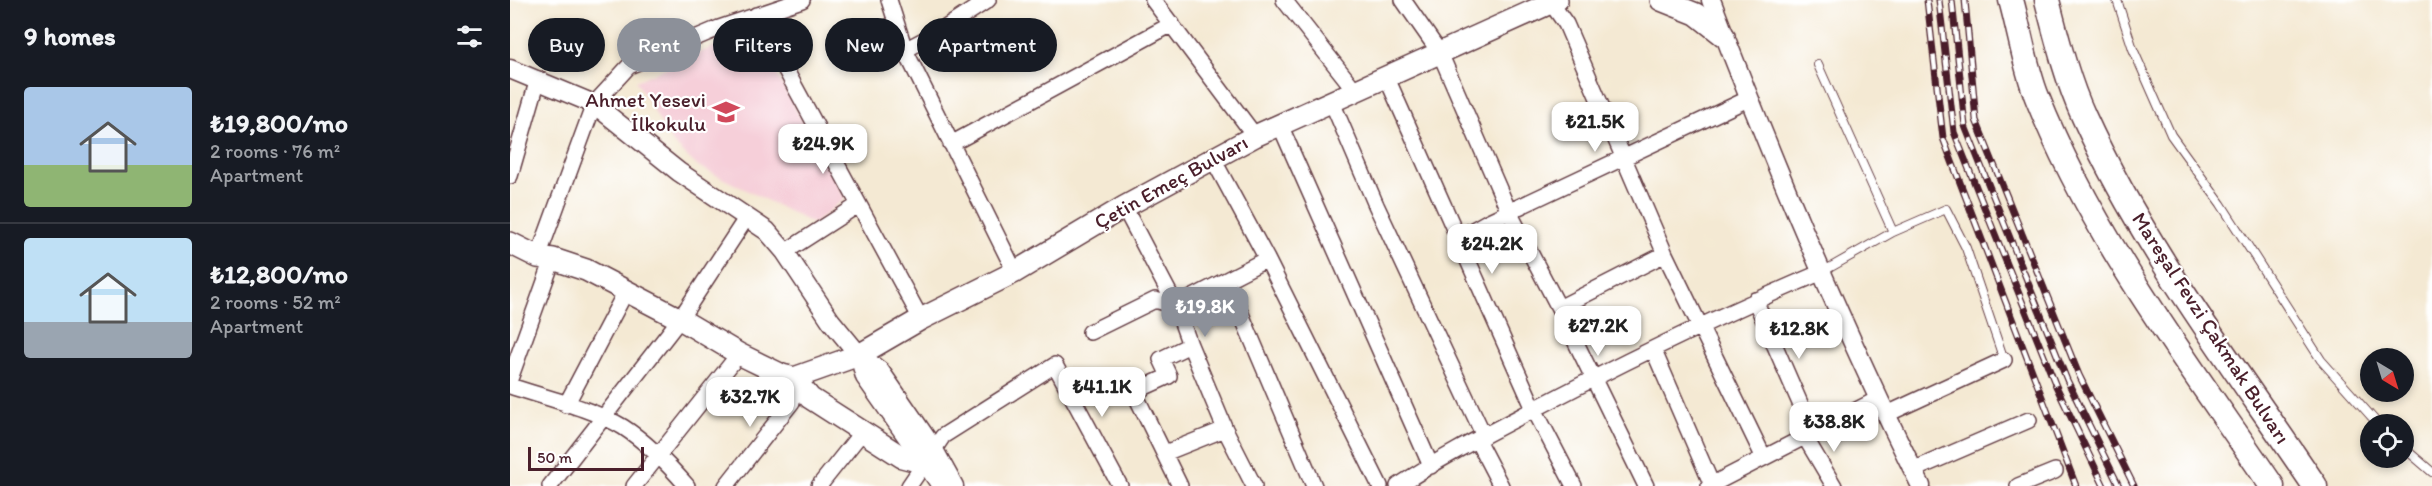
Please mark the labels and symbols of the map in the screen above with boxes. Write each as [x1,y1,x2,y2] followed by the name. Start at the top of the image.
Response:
[585,87,706,136] place label: Ahmet Yesevi İlkokulu
[711,97,741,127] school or university icon: Ahmet Yesevi İlkokulu
[1546,102,1644,153] pin: ₺21.5K
[774,124,872,175] pin: ₺24.9K
[1090,129,1252,234] street label: Çetin Emeç Bulvarı
[2127,207,2296,448] street label: Mareşal Fevzi Çakmak Bulvarı
[1443,224,1541,275] pin: ₺24.2K
[1156,287,1254,338] pin: ₺19.8K
[1549,306,1647,357] pin: ₺27.2K
[1750,309,1848,360] pin: ₺12.8K
[2360,348,2414,402] north arrow
[1053,367,1151,418] pin: ₺41.1K
[701,377,799,428] pin: ₺32.7K
[1785,402,1883,453] pin: ₺38.8K
[528,444,644,472] scale bar

